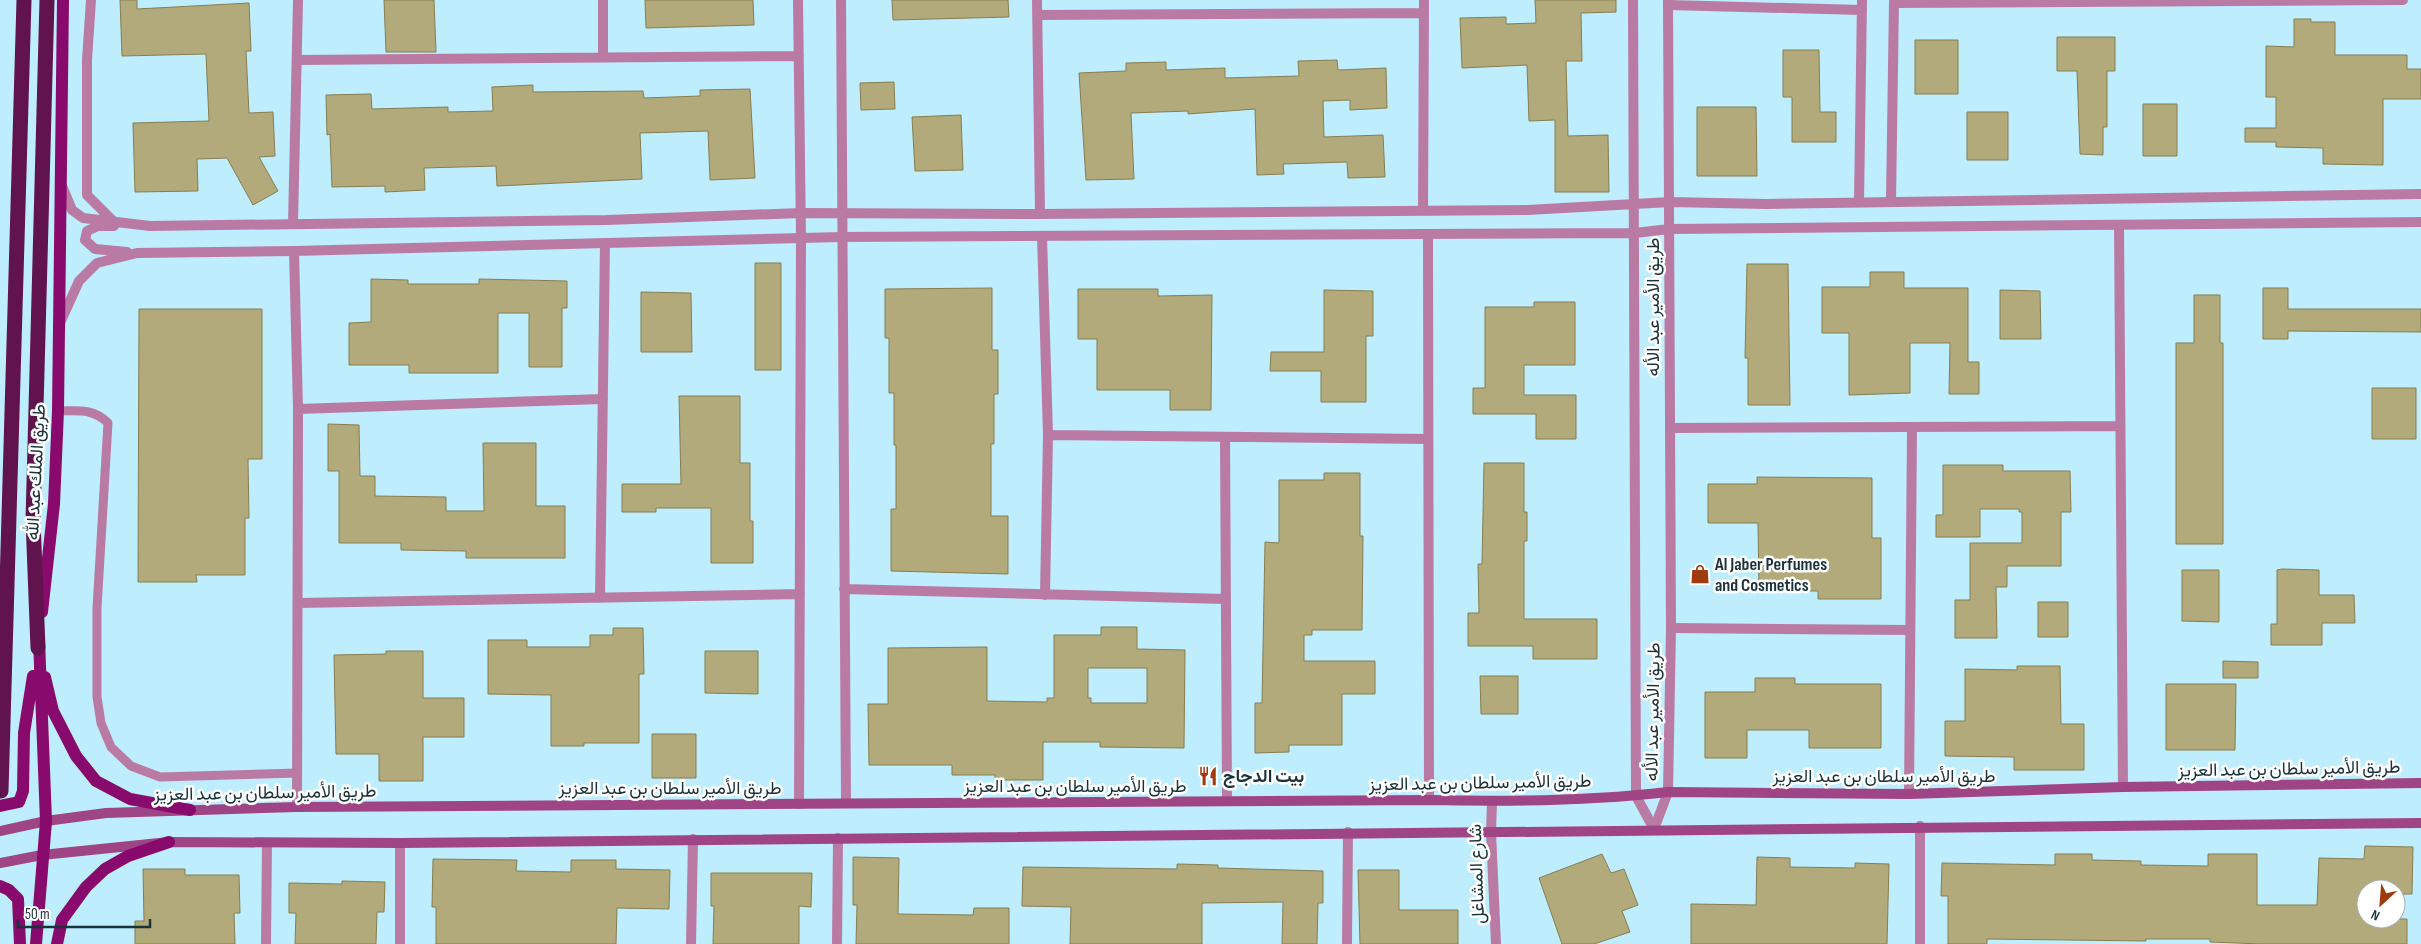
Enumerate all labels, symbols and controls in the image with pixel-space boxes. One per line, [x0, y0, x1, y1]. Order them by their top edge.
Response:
street label: طريق الأمير عبد الأله [1643, 238, 1664, 376]
street label: طريق الملك عبد الله [21, 403, 50, 541]
place label: Al Jaber Perfumes and Cosmetics [1714, 554, 1827, 596]
shop icon: Al Jaber Perfumes and Cosmetics [1689, 563, 1711, 585]
street label: طريق الأمير عبد الأله [1641, 642, 1665, 782]
street label: طريق الأمير سلطان بن عبد العزيز [2176, 757, 2401, 781]
restaurant icon: بيت الدجاج [1197, 765, 1219, 787]
place label: بيت الدجاج [1223, 766, 1304, 788]
street label: طريق الأمير سلطان بن عبد العزيز [1772, 766, 1995, 787]
street label: طريق الأمير سلطان بن عبد العزيز [1367, 771, 1592, 795]
street label: طريق الأمير سلطان بن عبد العزيز [963, 776, 1186, 797]
street label: طريق الأمير سلطان بن عبد العزيز [558, 778, 781, 799]
street label: طريق الأمير سلطان بن عبد العزيز [152, 781, 377, 805]
street label: شارع المشاغل [1465, 824, 1490, 924]
north arrow [2356, 879, 2406, 929]
scale bar [18, 896, 150, 928]
text: 50 m [25, 905, 50, 924]
text: N [2368, 906, 2383, 925]

